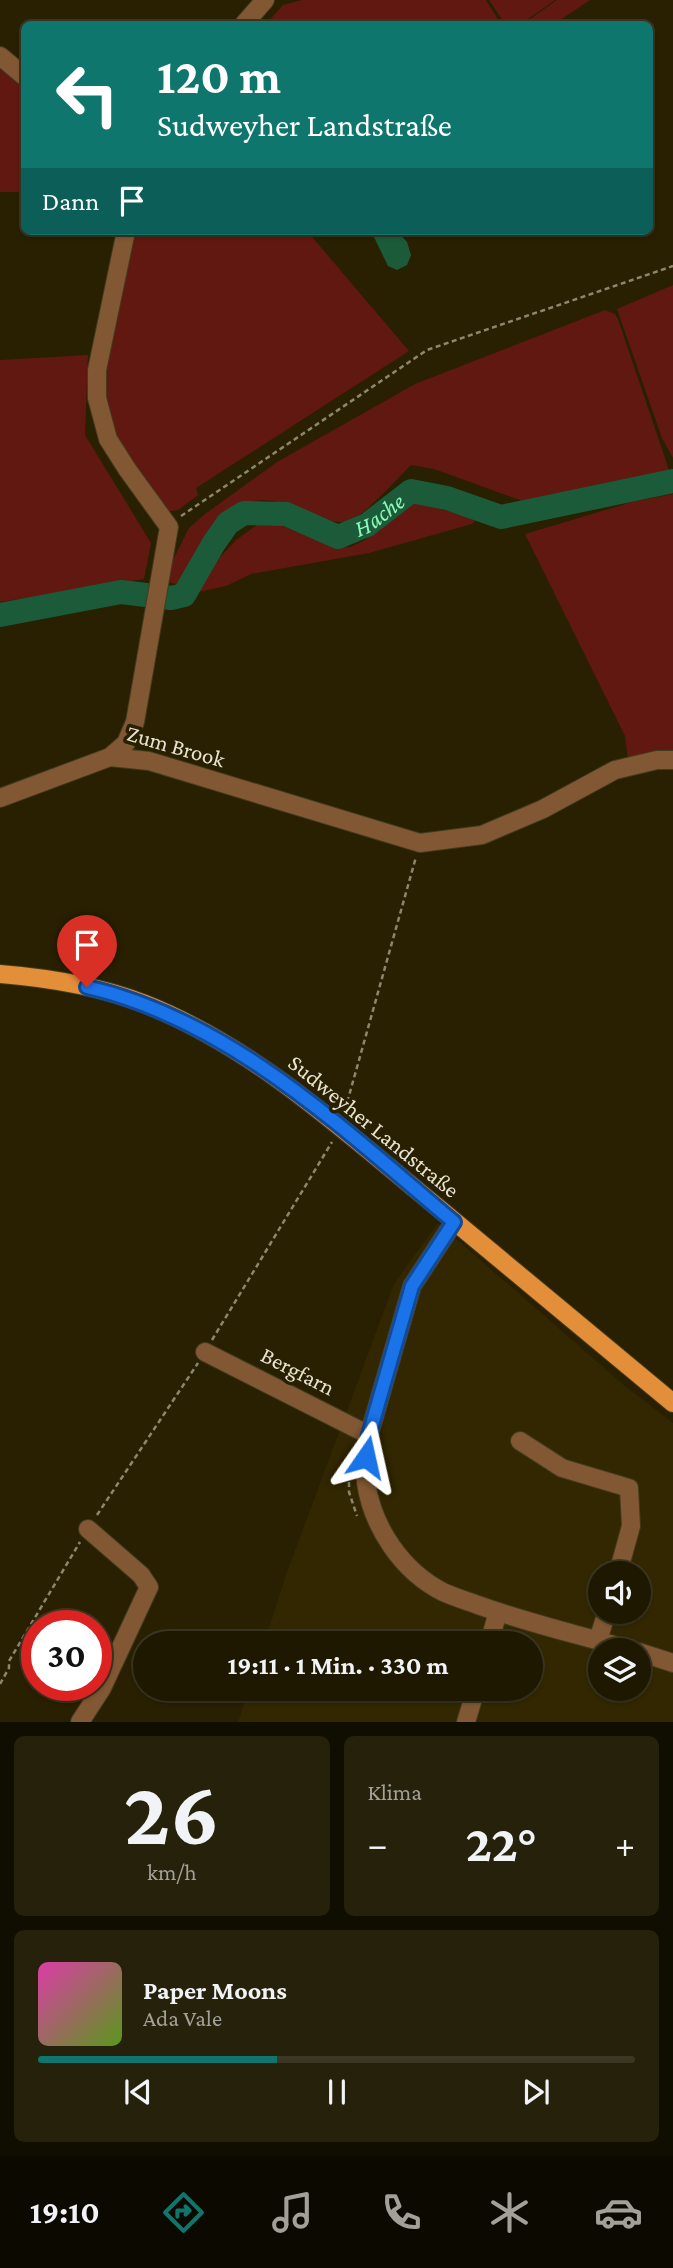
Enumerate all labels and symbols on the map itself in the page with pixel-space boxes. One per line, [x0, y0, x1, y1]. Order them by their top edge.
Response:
water label: Hache [350, 487, 409, 542]
street label: Zum Brook [124, 720, 228, 772]
pin [57, 915, 117, 987]
street label: Sudweyher Landstraße [283, 1049, 465, 1203]
street label: Bergfarn [257, 1341, 339, 1401]
position arrow [329, 1420, 403, 1494]
speed limit sign: 30 [21, 1610, 112, 1701]

